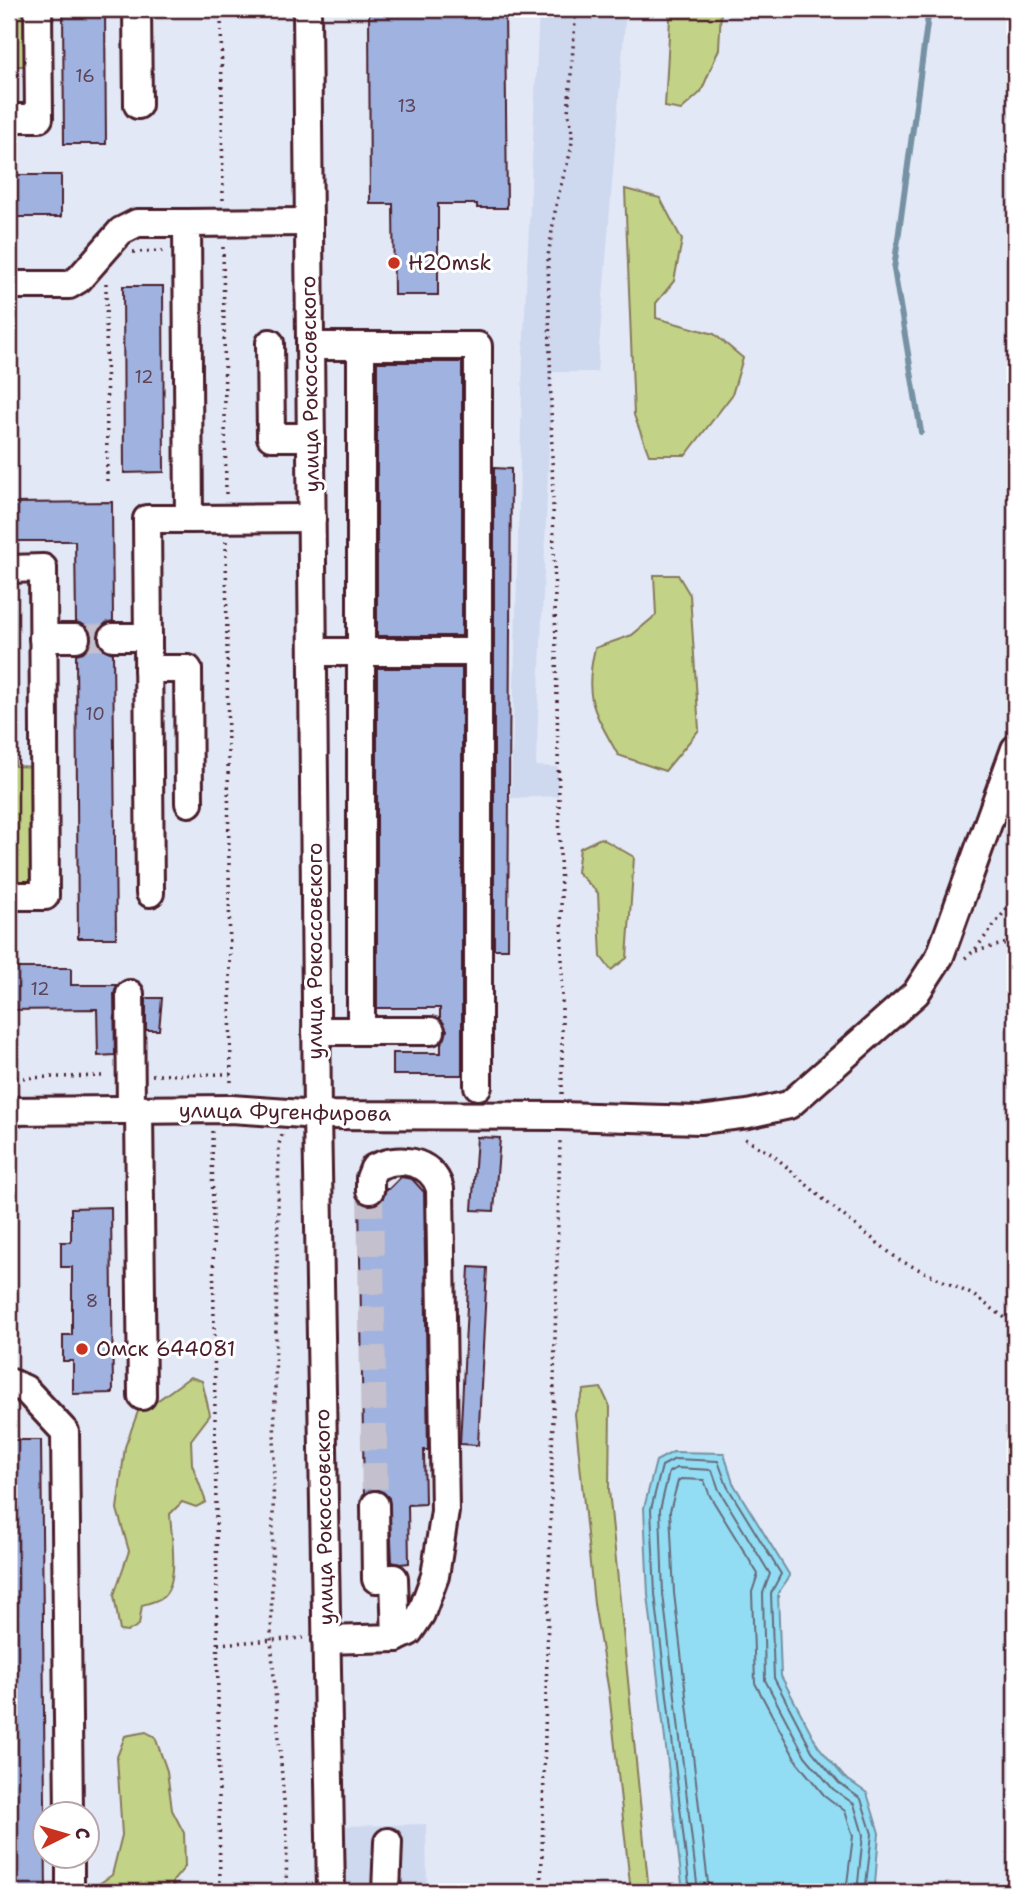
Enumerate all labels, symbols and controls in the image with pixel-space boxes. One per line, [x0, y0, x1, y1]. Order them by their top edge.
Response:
house number: 16 [75, 64, 95, 88]
house number: 13 [397, 94, 417, 118]
place label: H2Omsk [408, 249, 492, 277]
marker: H2Omsk [386, 255, 402, 271]
street label: улица Рокоссовского [294, 275, 326, 493]
house number: 12 [134, 365, 154, 389]
house number: 10 [85, 702, 105, 726]
street label: улица Рокоссовского [301, 843, 329, 1059]
house number: 12 [30, 977, 50, 1001]
street label: улица Фугенфирова [179, 1096, 391, 1128]
house number: 8 [86, 1289, 98, 1313]
place label: Омск 644081 [96, 1335, 236, 1363]
marker: Омск 644081 [74, 1341, 90, 1357]
street label: улица Рокоссовского [308, 1408, 340, 1626]
north arrow [32, 1800, 102, 1870]
text: С [69, 1827, 95, 1840]

